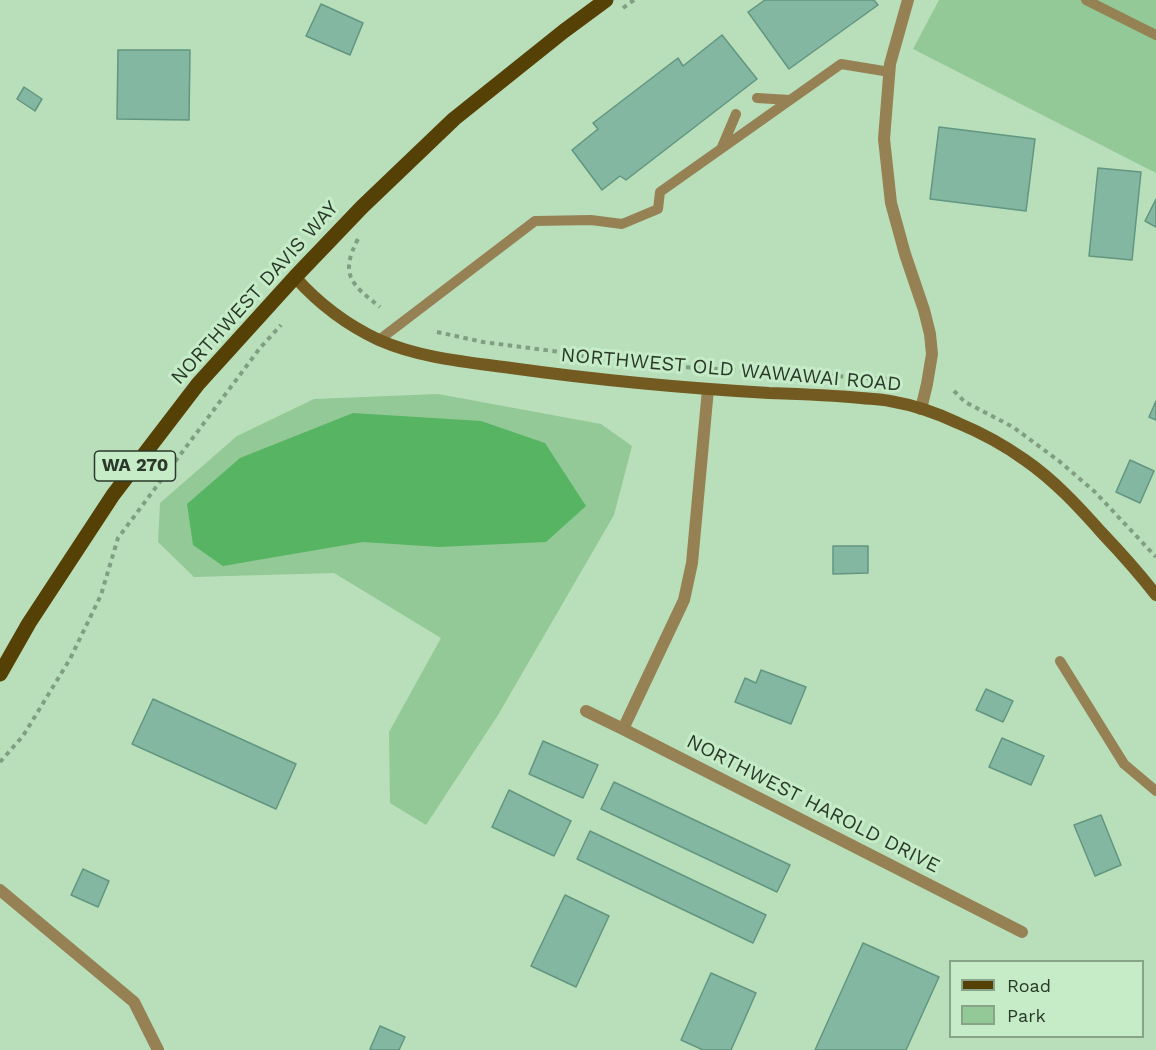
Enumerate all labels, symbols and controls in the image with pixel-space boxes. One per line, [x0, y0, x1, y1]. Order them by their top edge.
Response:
street label: NORTHWEST DAVIS WAY [166, 196, 344, 390]
street label: NORTHWEST OLD WAWAWAI ROAD [560, 343, 902, 397]
road number: WA 270 [94, 451, 176, 481]
street label: NORTHWEST HAROLD DRIVE [682, 730, 944, 878]
legend [949, 960, 1144, 1038]
text: Road [1007, 975, 1051, 996]
text: Park [1007, 1005, 1046, 1026]

